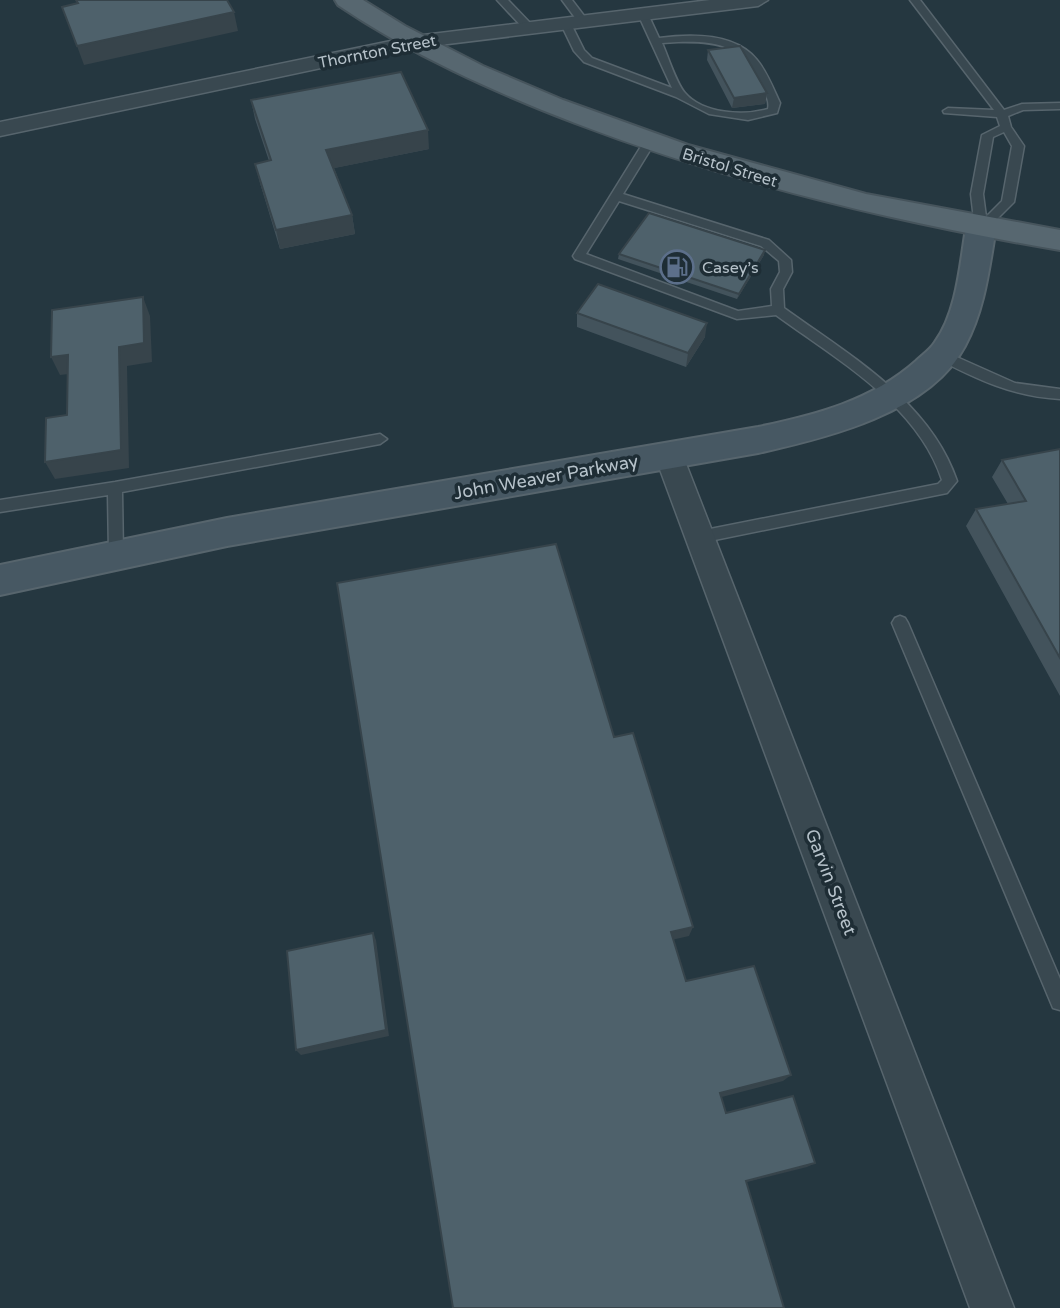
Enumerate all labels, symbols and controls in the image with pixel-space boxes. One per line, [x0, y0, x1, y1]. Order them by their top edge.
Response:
street label: Thornton Street [316, 31, 438, 73]
street label: Bristol Street [680, 144, 780, 192]
fuel station icon: Casey’s [658, 248, 696, 286]
place label: Casey’s [702, 258, 759, 278]
street label: John Weaver Parkway [452, 450, 640, 504]
street label: Garvin Street [801, 826, 861, 938]

